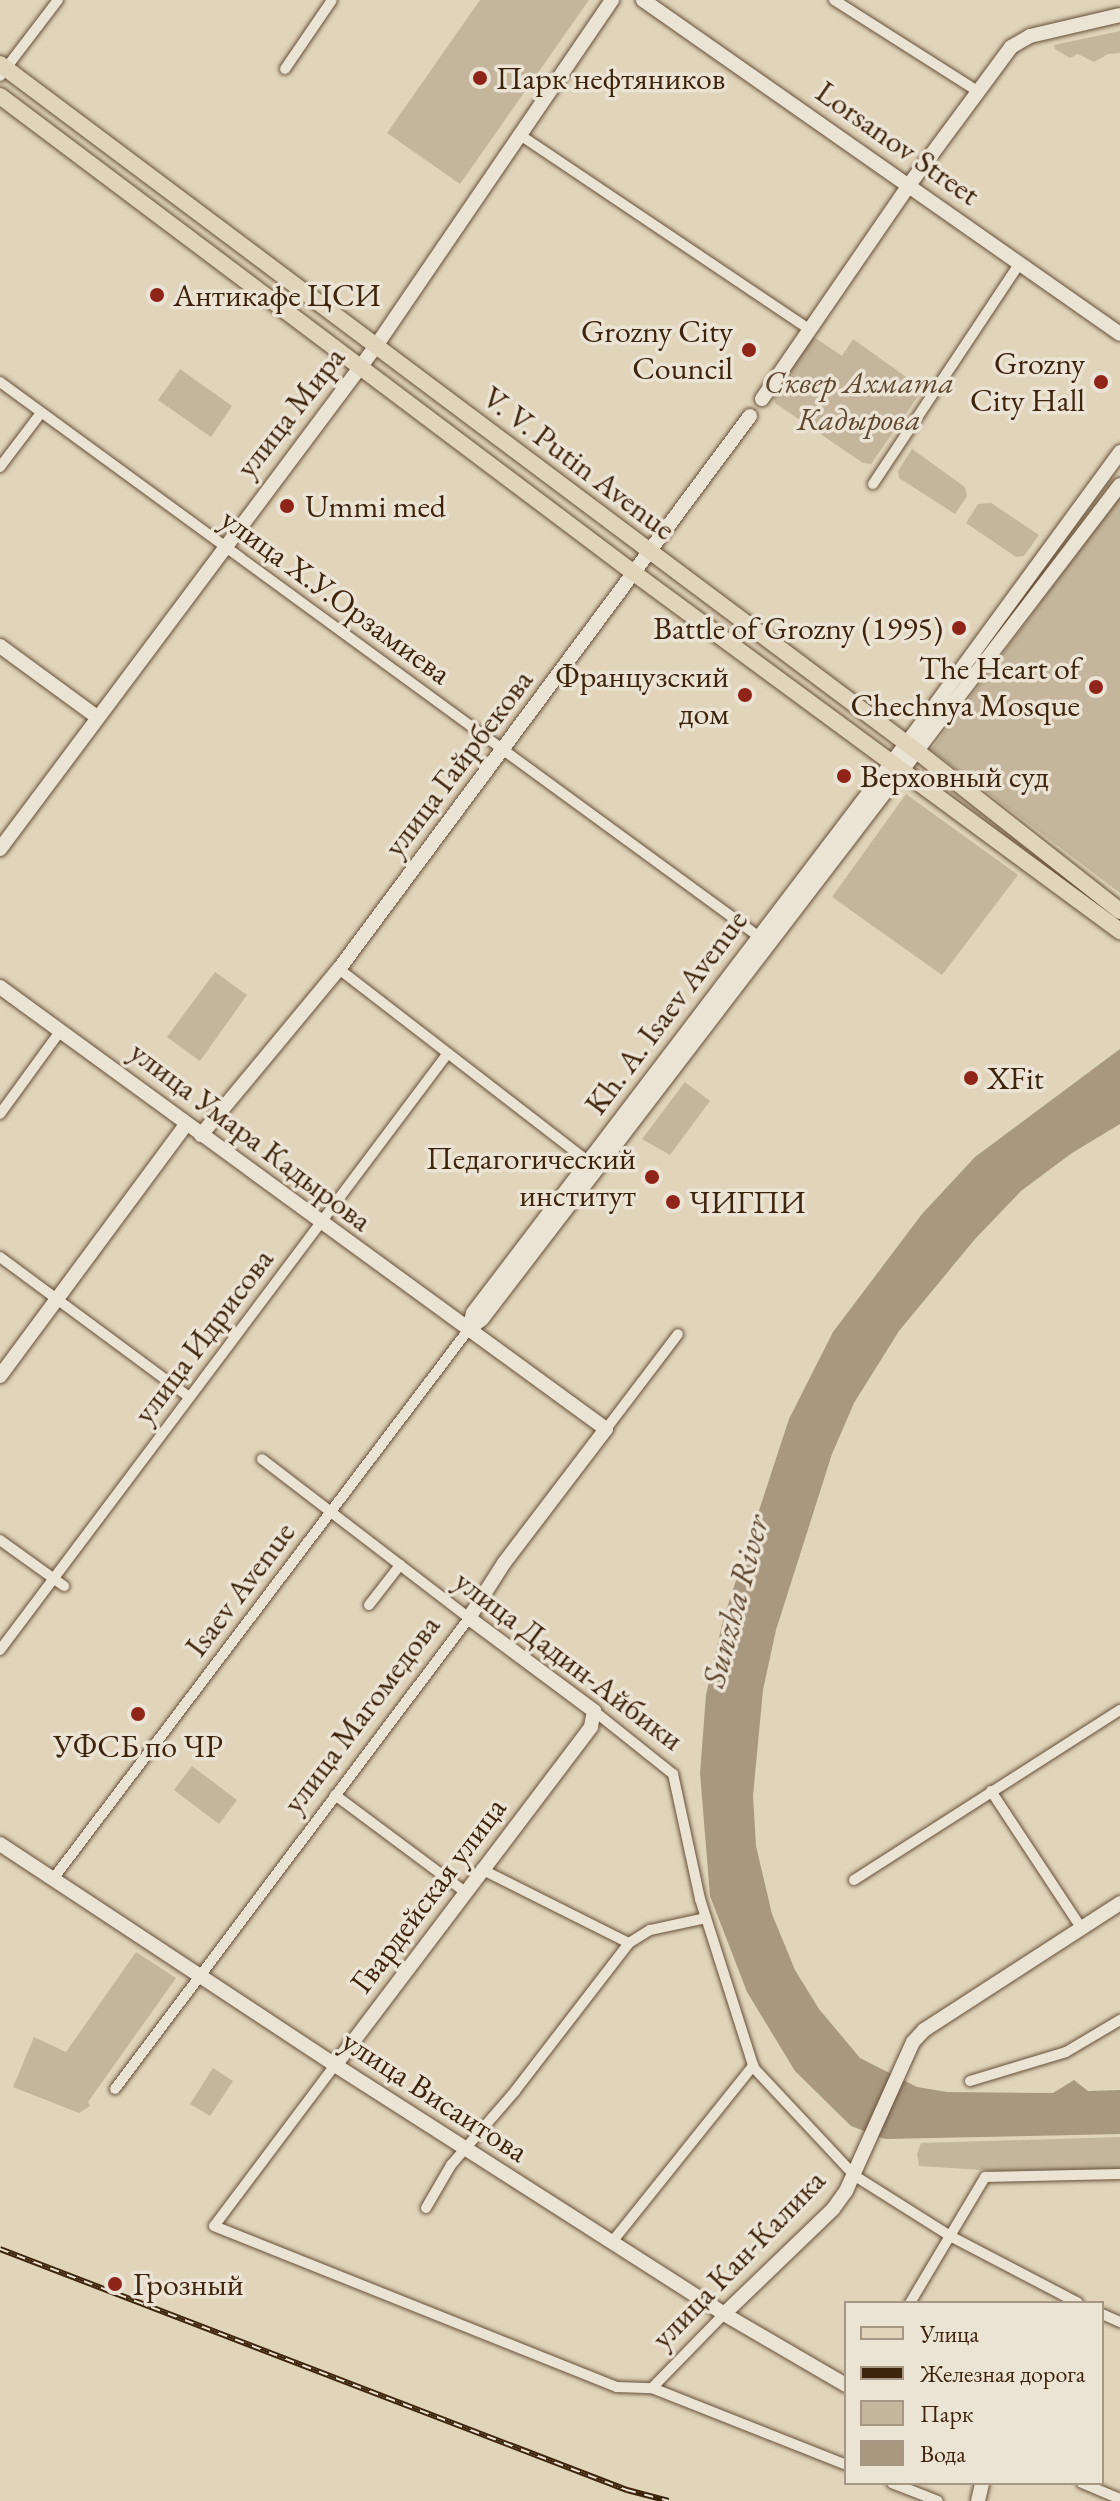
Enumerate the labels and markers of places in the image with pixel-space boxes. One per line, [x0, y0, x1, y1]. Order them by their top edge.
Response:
place label: Парк нефтяников [496, 59, 725, 97]
marker: Парк нефтяников [471, 69, 489, 87]
place label: Антикафе ЦСИ [173, 276, 380, 314]
marker: Антикафе ЦСИ [148, 286, 166, 304]
place label: Grozny City Council [581, 313, 733, 388]
marker: Grozny City Council [740, 341, 758, 359]
place label: Grozny City Hall [970, 345, 1085, 420]
marker: Grozny City Hall [1092, 373, 1110, 391]
place label: Ummi med [305, 487, 446, 525]
marker: Ummi med [276, 495, 298, 517]
place label: Battle of Grozny (1995) [653, 609, 943, 647]
marker: Battle of Grozny (1995) [950, 619, 968, 637]
place label: The Heart of Chechnya Mosque [850, 650, 1080, 725]
place label: Французский дом [555, 658, 729, 733]
marker: The Heart of Chechnya Mosque [1087, 678, 1105, 696]
marker: Французский дом [736, 686, 754, 704]
place label: Верховный суд [860, 757, 1049, 795]
marker: Верховный суд [835, 767, 853, 785]
place label: XFit [987, 1059, 1044, 1097]
marker: XFit [962, 1069, 980, 1087]
place label: Педагогический институт [426, 1140, 636, 1215]
marker: Педагогический институт [643, 1168, 661, 1186]
place label: ЧИГПИ [689, 1183, 805, 1221]
marker: ЧИГПИ [664, 1193, 682, 1211]
marker: УФСБ по ЧР [129, 1705, 147, 1723]
place label: УФСБ по ЧР [53, 1727, 223, 1765]
place label: Грозный [133, 2265, 244, 2303]
marker: Грозный [104, 2273, 126, 2295]

